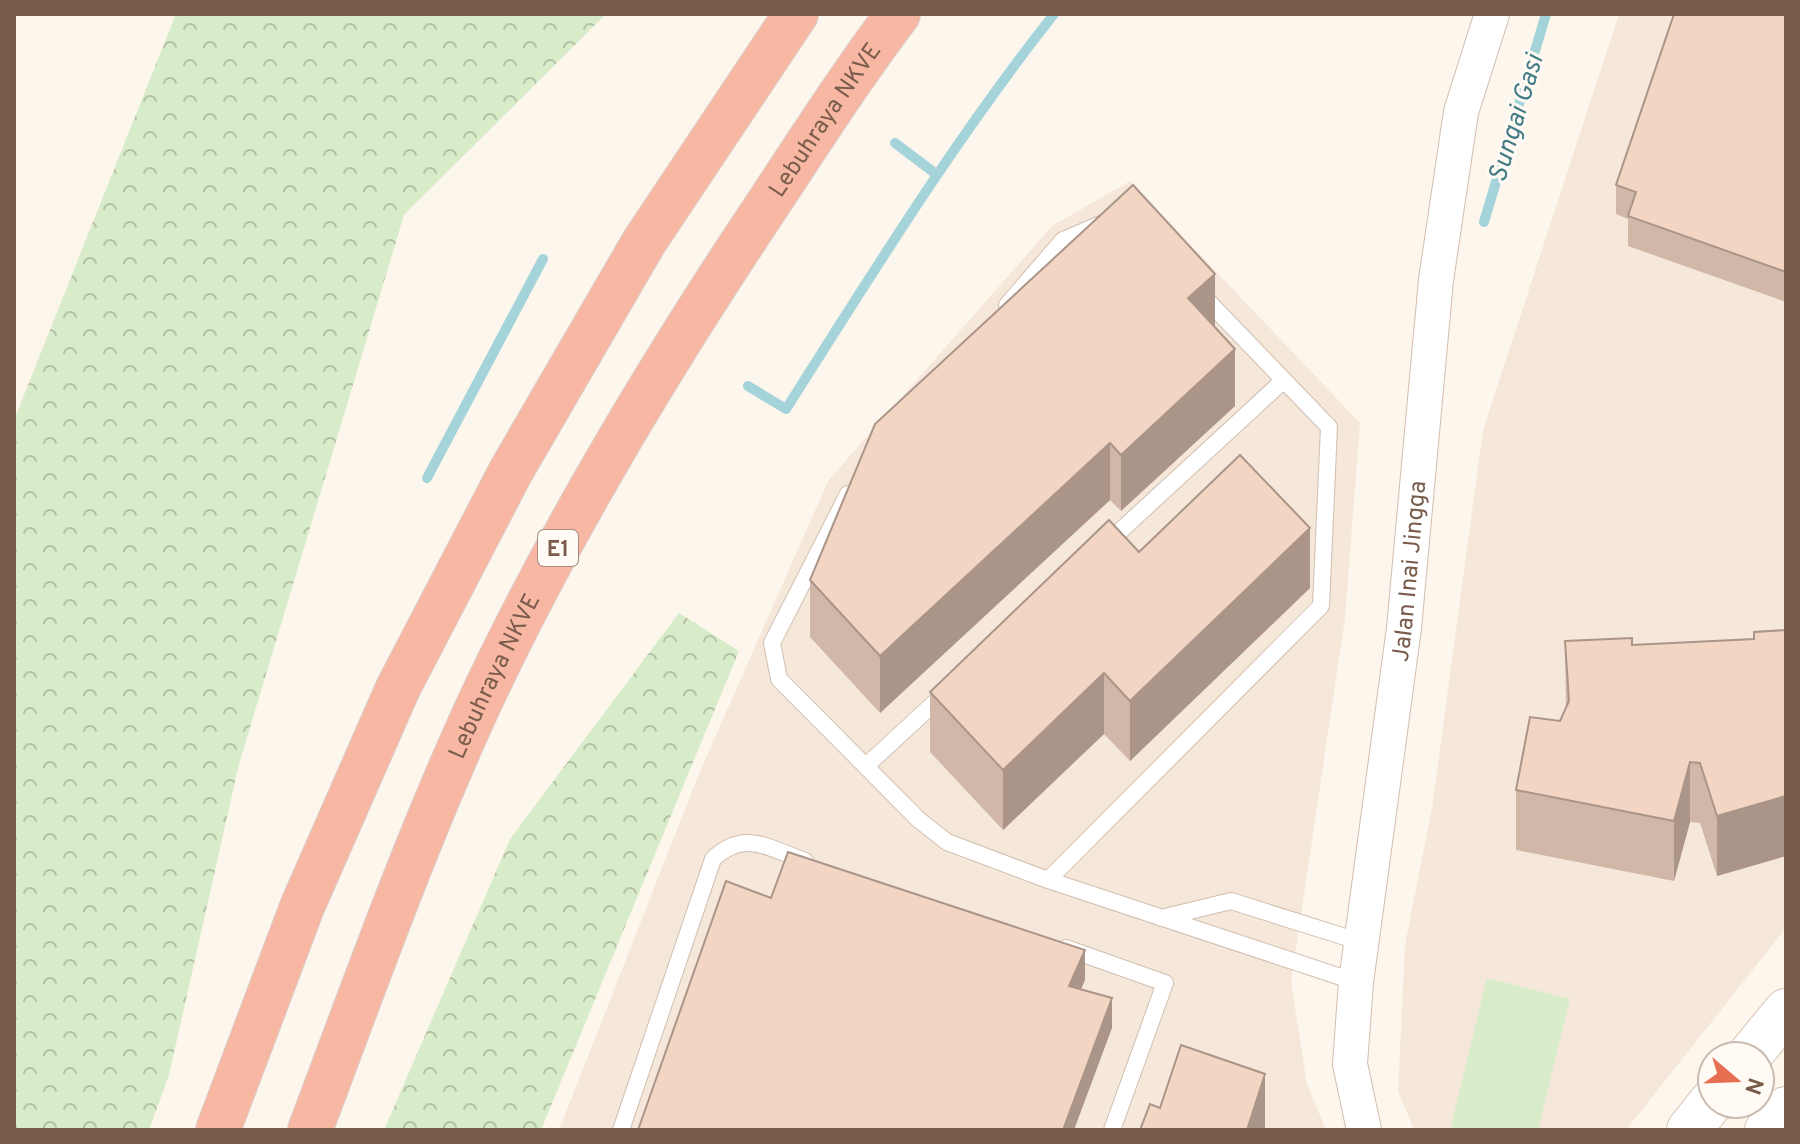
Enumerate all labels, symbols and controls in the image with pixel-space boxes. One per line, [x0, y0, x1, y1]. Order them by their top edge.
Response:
street label: Lebuhraya NKVE [763, 38, 889, 204]
water label: Sungai Gasi [1482, 49, 1553, 187]
street label: Jalan Inai Jingga [1387, 479, 1434, 664]
road number: E1 [538, 530, 578, 566]
street label: Lebuhraya NKVE [443, 589, 548, 764]
north arrow [1696, 1040, 1776, 1120]
text: N [1737, 1074, 1768, 1098]

